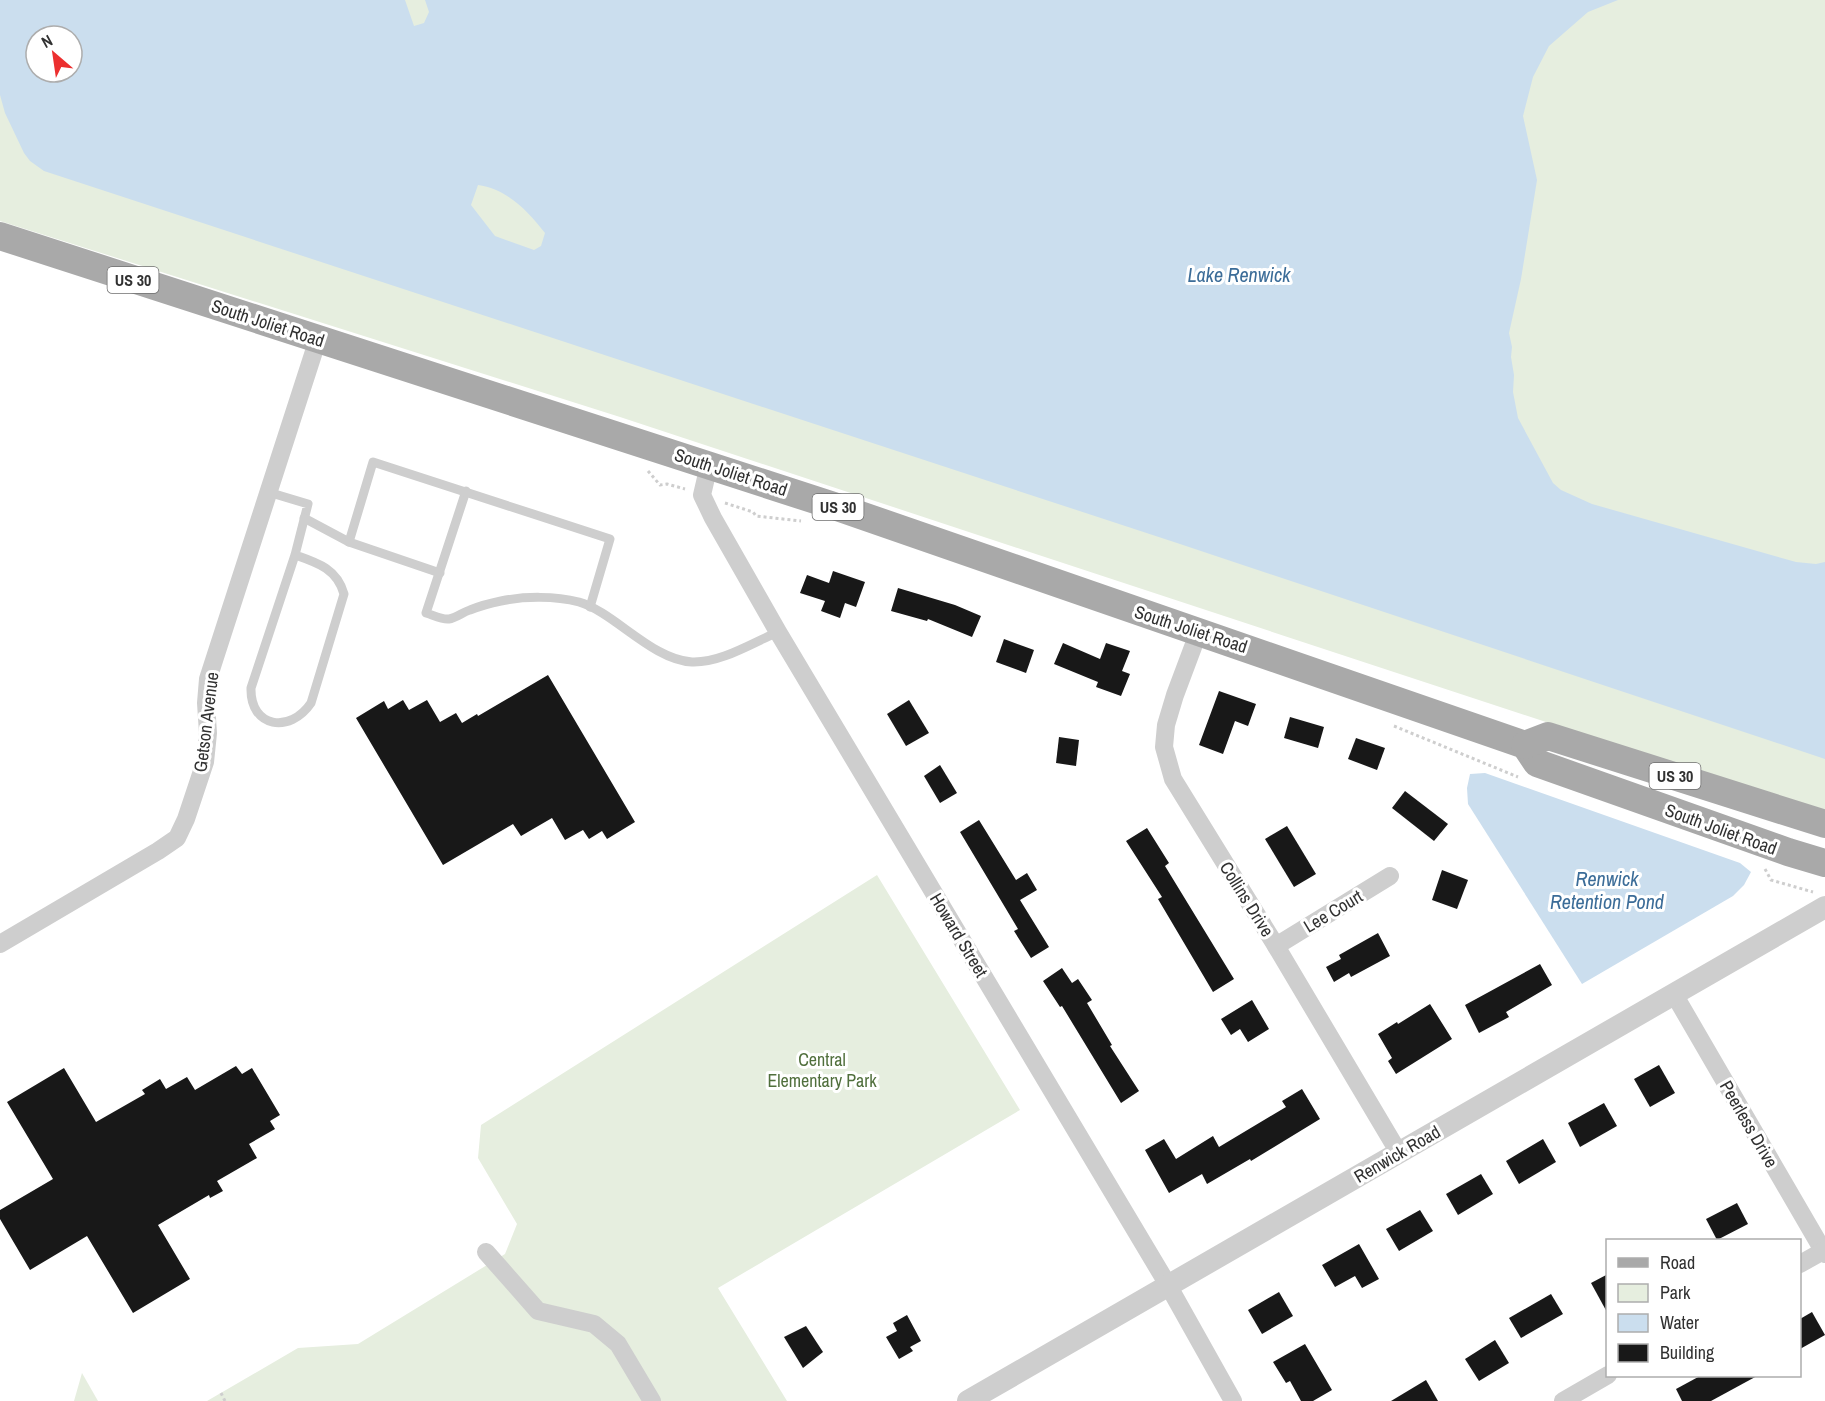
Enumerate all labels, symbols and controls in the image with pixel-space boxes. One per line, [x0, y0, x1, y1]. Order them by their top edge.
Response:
north arrow [24, 24, 84, 84]
text: N [37, 29, 56, 53]
water label: Lake Renwick [1188, 261, 1291, 288]
road number: US 30 [108, 267, 158, 293]
street label: South Joliet Road [208, 293, 328, 353]
street label: South Joliet Road [671, 442, 791, 502]
road number: US 30 [812, 494, 864, 520]
street label: South Joliet Road [1131, 599, 1251, 659]
street label: Getson Avenue [187, 671, 225, 773]
road number: US 30 [1650, 763, 1700, 789]
street label: South Joliet Road [1662, 797, 1780, 861]
street label: Collins Drive [1214, 857, 1280, 941]
water label: Renwick Retention Pond [1550, 865, 1665, 915]
street label: Lee Court [1299, 884, 1367, 938]
street label: Howard Street [924, 888, 994, 982]
park label: Central Elementary Park [767, 1047, 877, 1093]
street label: Peerless Drive [1714, 1076, 1784, 1172]
street label: Renwick Road [1349, 1119, 1445, 1189]
legend [1606, 1239, 1801, 1377]
text: Road [1660, 1250, 1695, 1275]
text: Park [1660, 1280, 1691, 1305]
text: Water [1660, 1310, 1699, 1335]
text: Building [1660, 1340, 1715, 1365]

